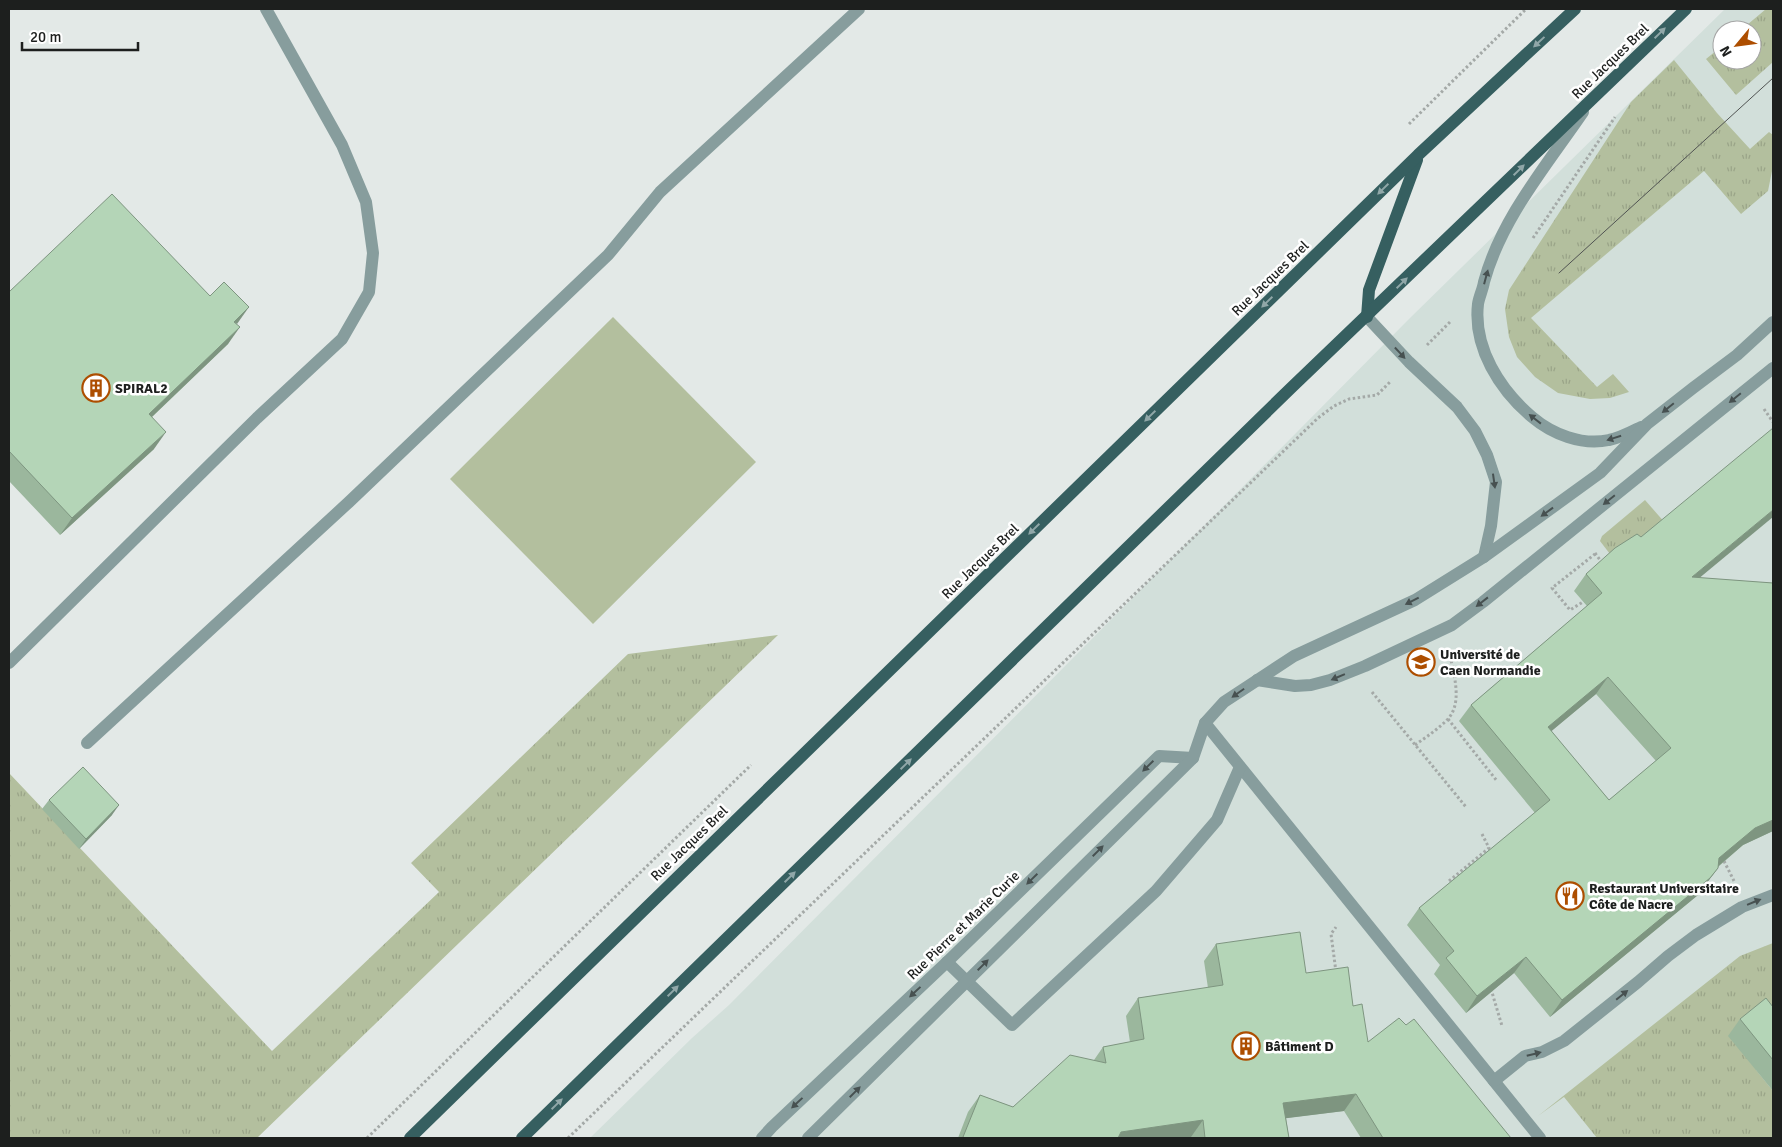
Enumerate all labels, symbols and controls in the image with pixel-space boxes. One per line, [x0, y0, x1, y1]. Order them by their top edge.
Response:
scale bar [22, 20, 139, 52]
street label: Rue Jacques Brel [1568, 20, 1653, 103]
north arrow [1712, 20, 1762, 70]
one-way arrow [1654, 27, 1666, 39]
text: 20 m [30, 28, 61, 46]
one-way arrow [1533, 36, 1545, 48]
text: N [1716, 43, 1736, 59]
one-way arrow [1512, 164, 1524, 176]
one-way arrow [1378, 183, 1390, 195]
street label: Rue Jacques Brel [1228, 237, 1313, 320]
one-way arrow [1482, 269, 1490, 284]
one-way arrow [1395, 277, 1407, 289]
one-way arrow [1261, 296, 1273, 308]
one-way arrow [1394, 346, 1406, 358]
building icon: SPIRAL2 [81, 373, 111, 403]
place label: SPIRAL2 [115, 380, 168, 397]
one-way arrow [1729, 393, 1742, 404]
one-way arrow [1661, 402, 1674, 413]
one-way arrow [1145, 409, 1157, 421]
one-way arrow [1529, 414, 1542, 425]
one-way arrow [1607, 435, 1622, 442]
one-way arrow [1490, 473, 1498, 489]
one-way arrow [1602, 495, 1615, 506]
one-way arrow [1541, 506, 1554, 517]
street label: Rue Jacques Brel [938, 520, 1023, 603]
one-way arrow [1028, 523, 1040, 535]
one-way arrow [1405, 597, 1420, 605]
one-way arrow [1475, 597, 1489, 607]
place label: Université de Caen Normandie [1440, 646, 1541, 679]
school or university icon: Université de Caen Normandie [1406, 647, 1436, 677]
one-way arrow [1331, 673, 1346, 681]
one-way arrow [1231, 688, 1245, 698]
one-way arrow [900, 758, 912, 770]
one-way arrow [1143, 759, 1155, 771]
street label: Rue Jacques Brel [647, 802, 732, 885]
one-way arrow [1092, 845, 1104, 857]
street label: Rue Pierre et Marie Curie [904, 867, 1023, 983]
one-way arrow [783, 871, 795, 883]
one-way arrow [1026, 873, 1038, 885]
place label: Restaurant Universitaire Côte de Nacre [1589, 880, 1739, 913]
restaurant icon: Restaurant Universitaire Côte de Nacre [1555, 881, 1585, 911]
one-way arrow [1747, 898, 1762, 906]
one-way arrow [976, 959, 988, 971]
one-way arrow [667, 985, 679, 997]
one-way arrow [910, 986, 922, 998]
one-way arrow [1615, 990, 1628, 1001]
building icon: Bâtiment D [1231, 1031, 1261, 1061]
place label: Bâtiment D [1265, 1038, 1334, 1055]
one-way arrow [1526, 1050, 1541, 1058]
one-way arrow [848, 1086, 860, 1098]
one-way arrow [791, 1097, 803, 1109]
one-way arrow [551, 1098, 563, 1110]

